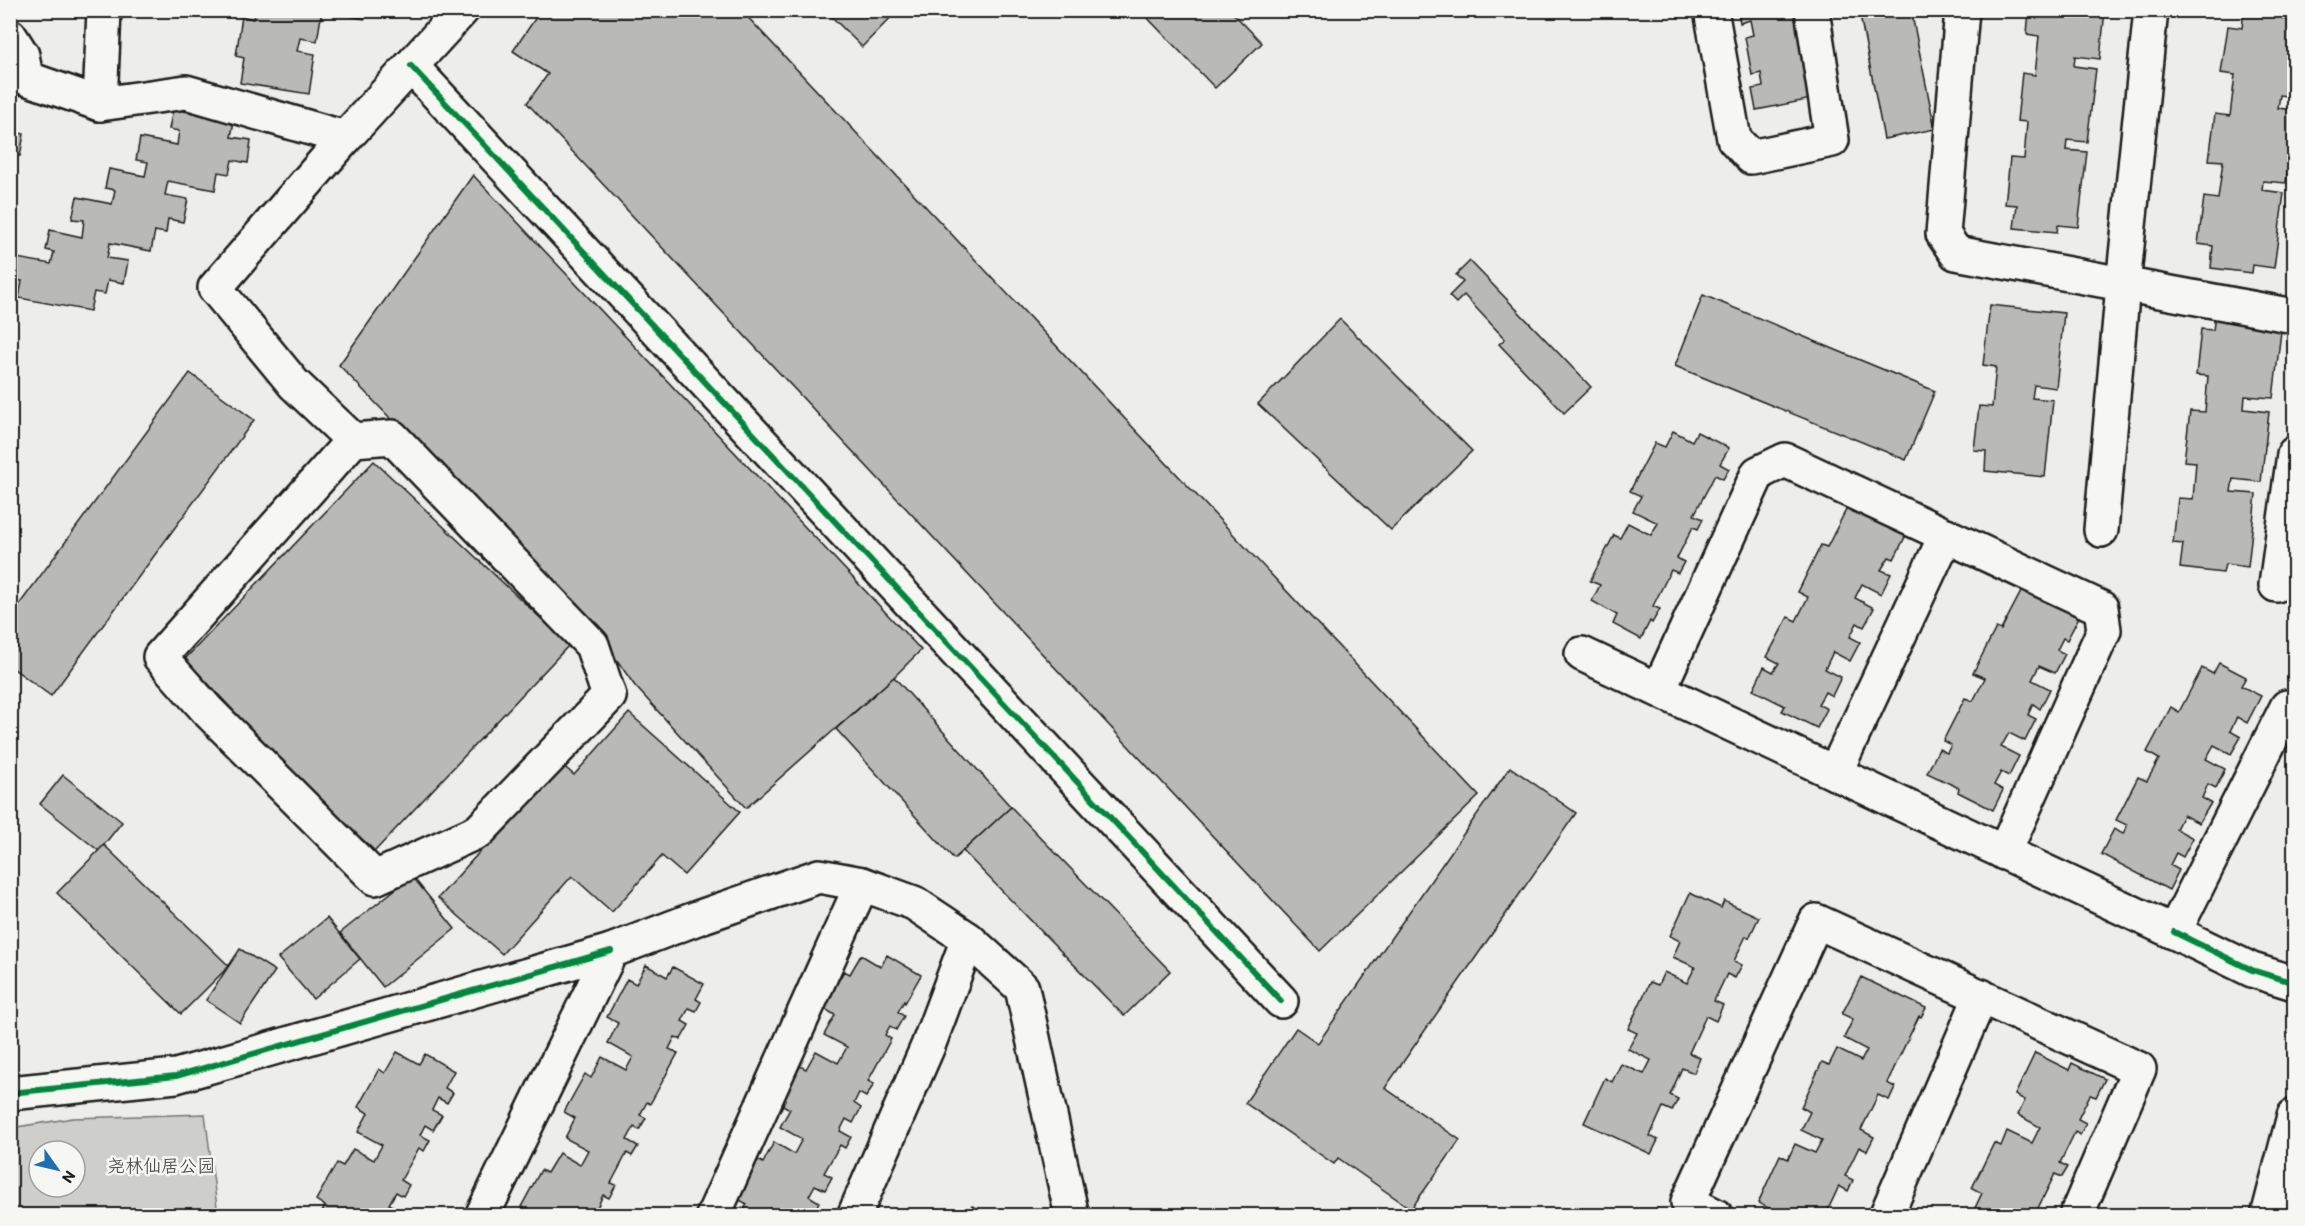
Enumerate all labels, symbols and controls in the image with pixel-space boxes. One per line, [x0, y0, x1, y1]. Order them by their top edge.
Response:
north arrow [27, 1139, 87, 1199]
park label: 尧林仙居公园 [107, 1155, 215, 1177]
text: N [58, 1167, 80, 1187]

